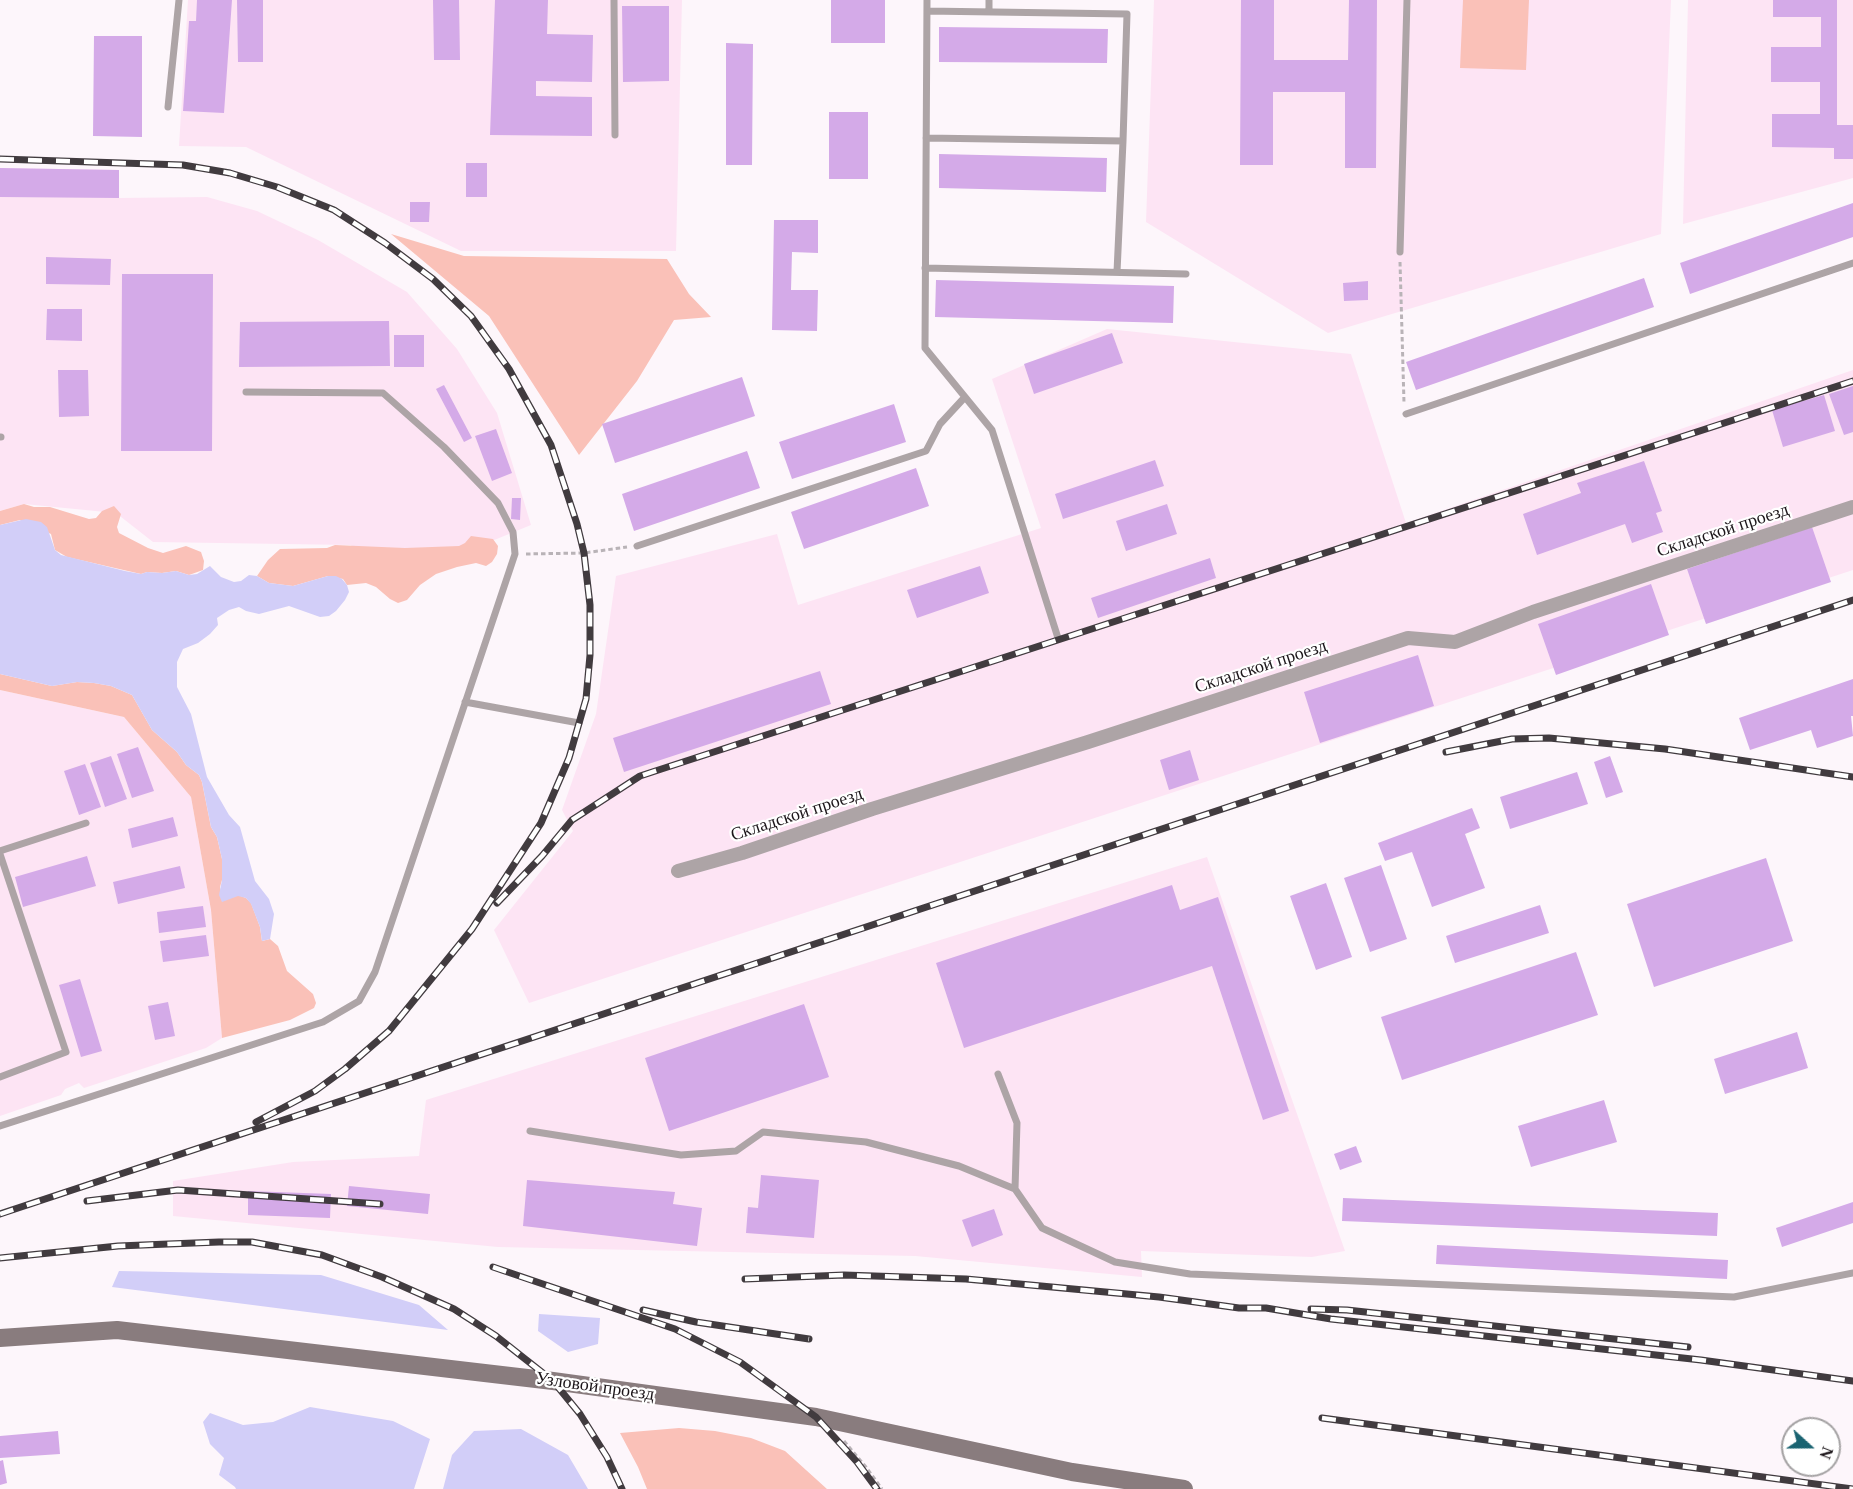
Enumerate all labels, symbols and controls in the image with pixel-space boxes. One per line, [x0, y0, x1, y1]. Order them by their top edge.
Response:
street label: Складской проезд [1654, 499, 1792, 563]
street label: Складской проезд [1192, 635, 1330, 699]
street label: Складской проезд [728, 783, 866, 847]
street label: Узловой проезд [534, 1368, 656, 1406]
north arrow [1781, 1417, 1841, 1477]
text: N [1816, 1444, 1836, 1461]

